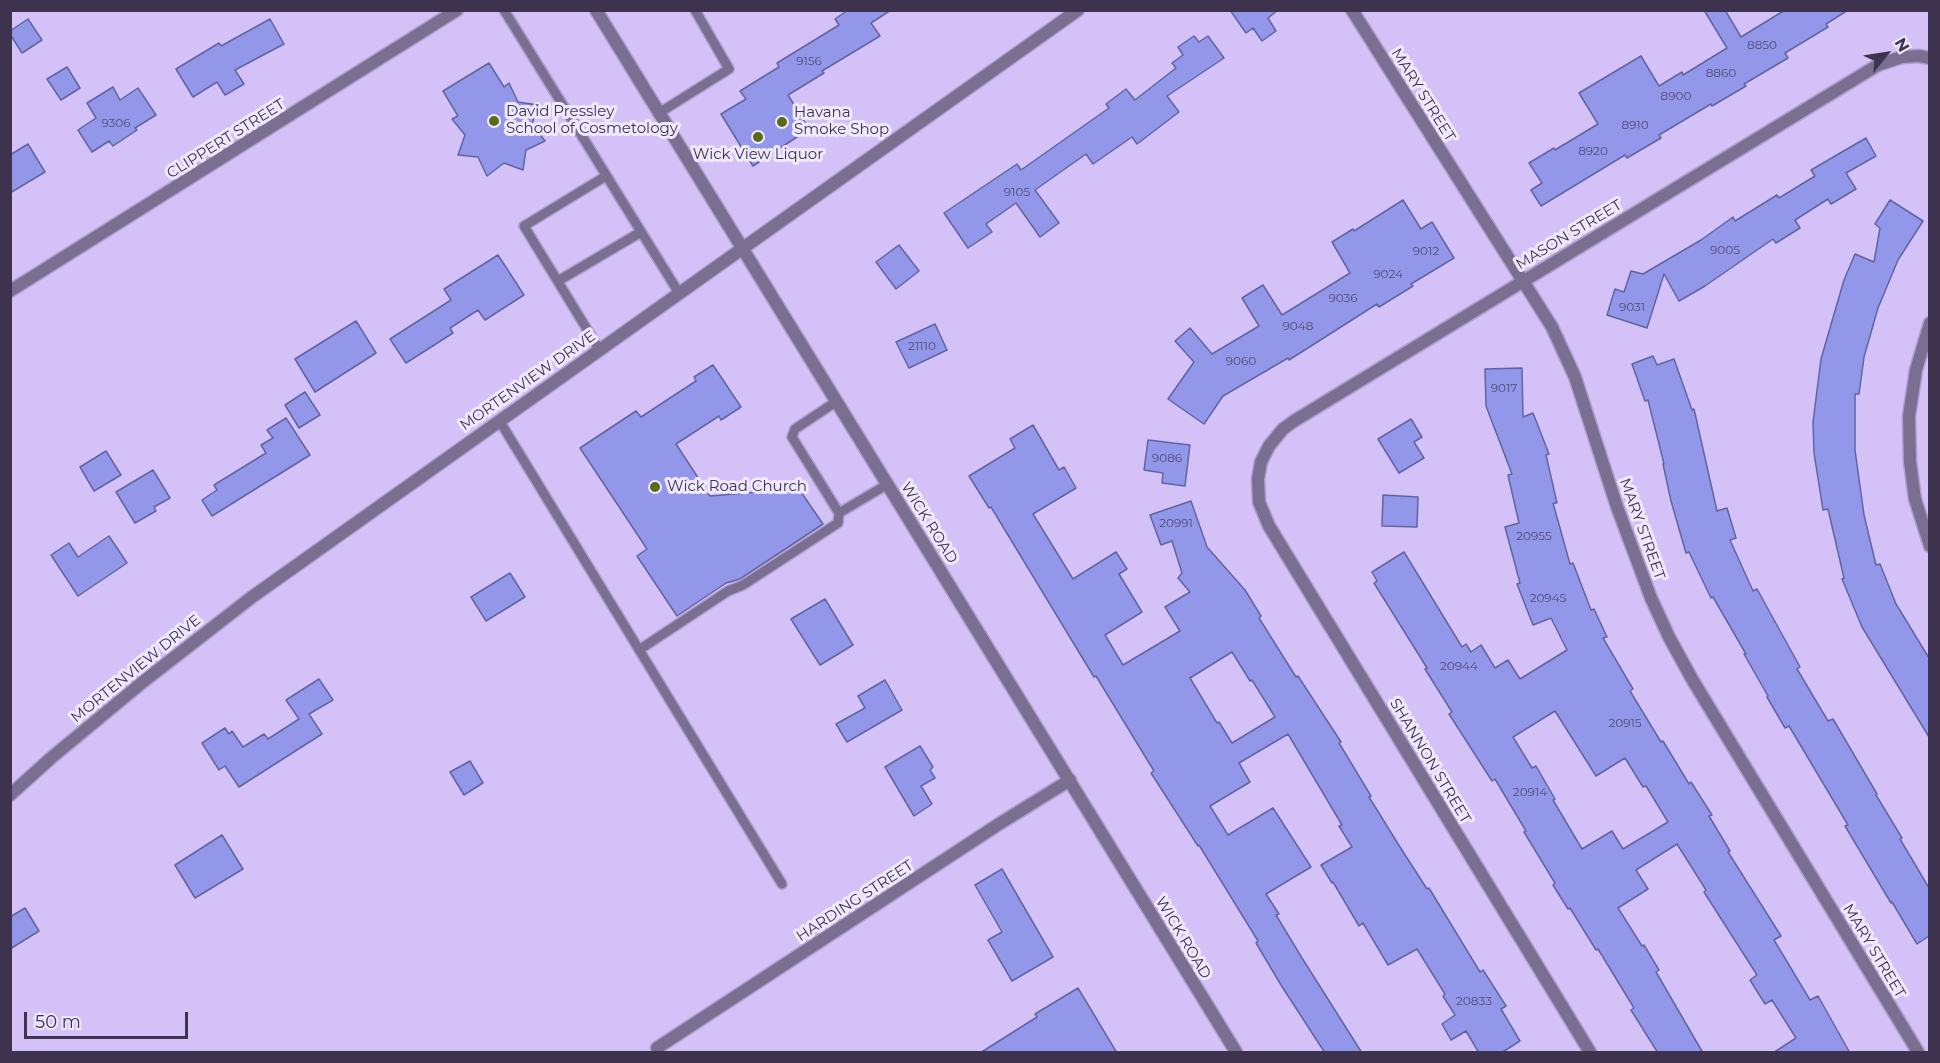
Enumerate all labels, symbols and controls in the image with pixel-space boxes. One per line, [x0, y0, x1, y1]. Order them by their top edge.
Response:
north arrow [1856, 24, 1916, 84]
text: N [1891, 34, 1913, 55]
house number: 8850 [1747, 38, 1777, 52]
street label: MARY STREET [1387, 45, 1459, 145]
house number: 9156 [796, 54, 822, 68]
house number: 8860 [1706, 66, 1736, 80]
house number: 8900 [1661, 89, 1691, 103]
street label: CLIPPERT STREET [164, 95, 288, 183]
place label: David Pressley School of Cosmetology [506, 103, 678, 138]
place label: Havana Smoke Shop [794, 104, 889, 139]
marker: David Pressley School of Cosmetology [487, 114, 501, 128]
marker: Havana Smoke Shop [775, 115, 789, 129]
house number: 9306 [101, 116, 131, 130]
house number: 8910 [1621, 118, 1649, 132]
marker: Wick View Liquor [751, 130, 765, 144]
house number: 8920 [1578, 144, 1608, 158]
place label: Wick View Liquor [693, 146, 823, 164]
house number: 9105 [1004, 185, 1030, 199]
street label: MASON STREET [1513, 196, 1625, 274]
house number: 9005 [1710, 243, 1740, 257]
house number: 9012 [1413, 244, 1439, 258]
house number: 9024 [1373, 267, 1403, 281]
house number: 9036 [1328, 291, 1358, 305]
house number: 9031 [1619, 300, 1645, 314]
house number: 9048 [1283, 319, 1313, 333]
street label: MORTENVIEW DRIVE [457, 327, 599, 435]
house number: 21110 [908, 339, 936, 353]
house number: 9060 [1226, 354, 1256, 368]
house number: 9017 [1491, 381, 1517, 395]
house number: 9086 [1152, 451, 1182, 465]
street label: MARY STREET [1615, 476, 1669, 582]
place label: Wick Road Church [667, 478, 807, 496]
street label: WICK ROAD [897, 479, 961, 567]
marker: Wick Road Church [648, 480, 662, 494]
house number: 20991 [1159, 516, 1193, 530]
house number: 20955 [1516, 529, 1552, 543]
house number: 20945 [1530, 591, 1566, 605]
street label: MORTENVIEW DRIVE [68, 611, 204, 727]
house number: 20944 [1440, 659, 1478, 673]
street label: SHANNON STREET [1386, 695, 1474, 827]
house number: 20915 [1608, 716, 1642, 730]
house number: 20914 [1513, 785, 1547, 799]
street label: HARDING STREET [793, 857, 917, 945]
street label: WICK ROAD [1151, 894, 1215, 982]
street label: MARY STREET [1839, 901, 1909, 1001]
house number: 20833 [1456, 994, 1492, 1008]
scale bar [27, 1000, 190, 1038]
text: 50 m [35, 1011, 81, 1033]

